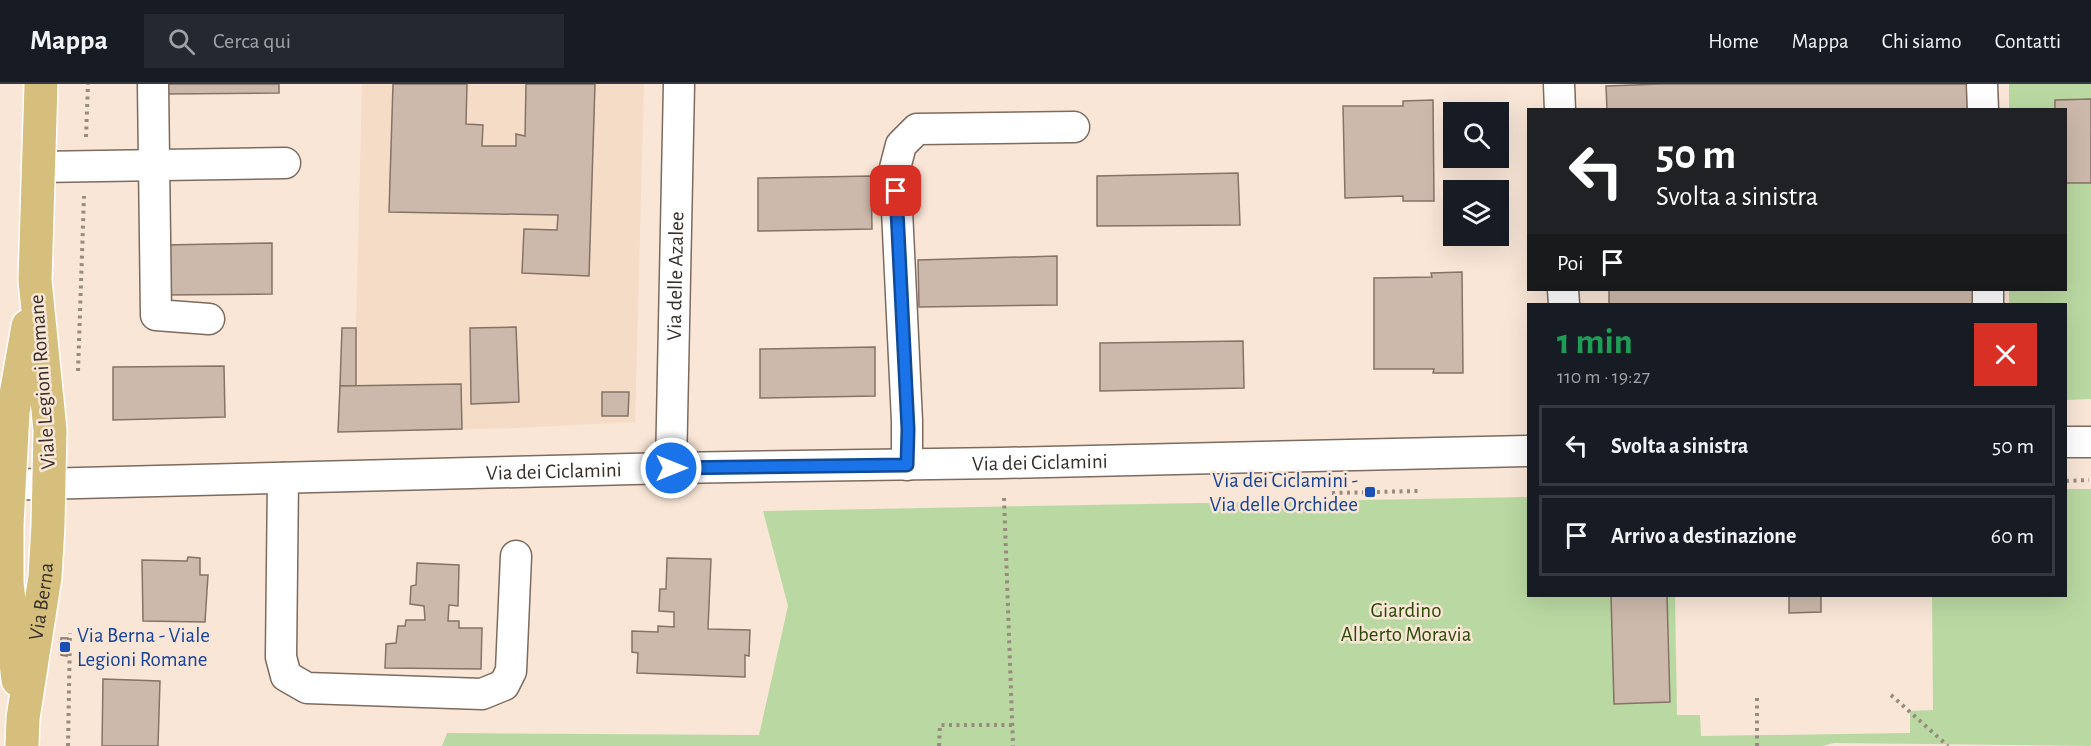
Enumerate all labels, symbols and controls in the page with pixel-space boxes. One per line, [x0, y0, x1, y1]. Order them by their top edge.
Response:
search box [144, 14, 564, 68]
icon: search [165, 25, 198, 58]
text: Mappa [30, 27, 108, 55]
text: Cerca qui [213, 30, 291, 52]
text: Home [1708, 31, 1759, 52]
text: Mappa [1792, 31, 1849, 52]
text: Chi siamo [1882, 31, 1962, 52]
text: Contatti [1995, 31, 2061, 52]
map controls [1443, 102, 1509, 246]
button: search [1443, 102, 1509, 168]
icon: left [1557, 132, 1635, 210]
text: 50 m [1656, 134, 1736, 176]
pin [870, 165, 921, 216]
icon: arrive [879, 174, 912, 207]
button: layers [1443, 180, 1509, 246]
text: Svolta a sinistra [1656, 183, 1818, 210]
street label: Via delle Azalee [664, 211, 687, 341]
icon: arrive [1596, 246, 1629, 279]
text: Poi [1557, 252, 1584, 274]
street label: Viale Legioni Romane [26, 294, 59, 470]
button: close [1974, 323, 2037, 386]
text: 1 min [1557, 324, 1633, 360]
text: 110 m · 19:27 [1557, 367, 1650, 387]
icon: left [1560, 429, 1593, 462]
text: Svolta a sinistra [1611, 435, 1748, 457]
text: 50 m [1992, 435, 2034, 457]
position arrow [639, 436, 703, 500]
street label: Via dei Ciclamini [972, 451, 1108, 474]
street label: Via dei Ciclamini [486, 459, 622, 484]
place label: Via dei Ciclamini - Via delle Orchidee [1209, 470, 1358, 515]
marker: Via dei Ciclamini - Via delle Orchidee [1363, 485, 1377, 499]
icon: arrive [1560, 519, 1593, 552]
text: Arrivo a destinazione [1611, 525, 1796, 547]
text: 60 m [1991, 525, 2034, 547]
street label: Via Berna [25, 562, 57, 642]
park label: Giardino Alberto Moravia [1341, 600, 1472, 645]
place label: Via Berna - Viale Legioni Romane [77, 625, 210, 670]
marker: Via Berna - Viale Legioni Romane [58, 640, 72, 654]

